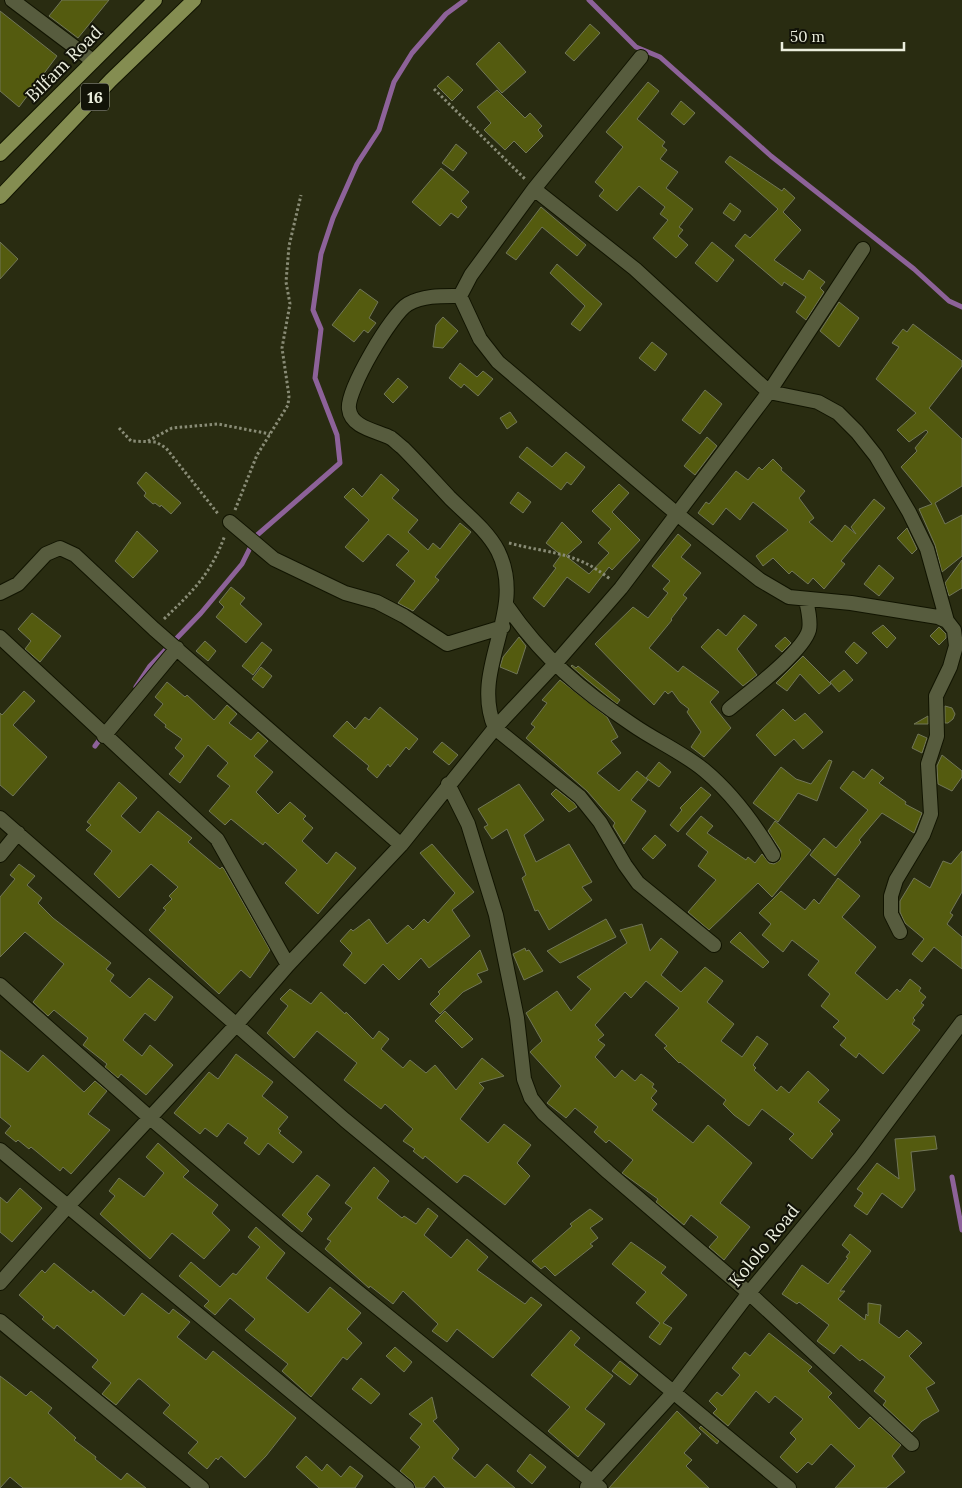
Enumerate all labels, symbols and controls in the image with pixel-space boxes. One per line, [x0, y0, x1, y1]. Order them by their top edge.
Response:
street label: Bilfam Road [21, 20, 107, 107]
scale bar [782, 20, 904, 52]
text: 50 m [790, 27, 825, 46]
road number: 16 [81, 84, 109, 110]
street label: Kololo Road [723, 1199, 804, 1292]

